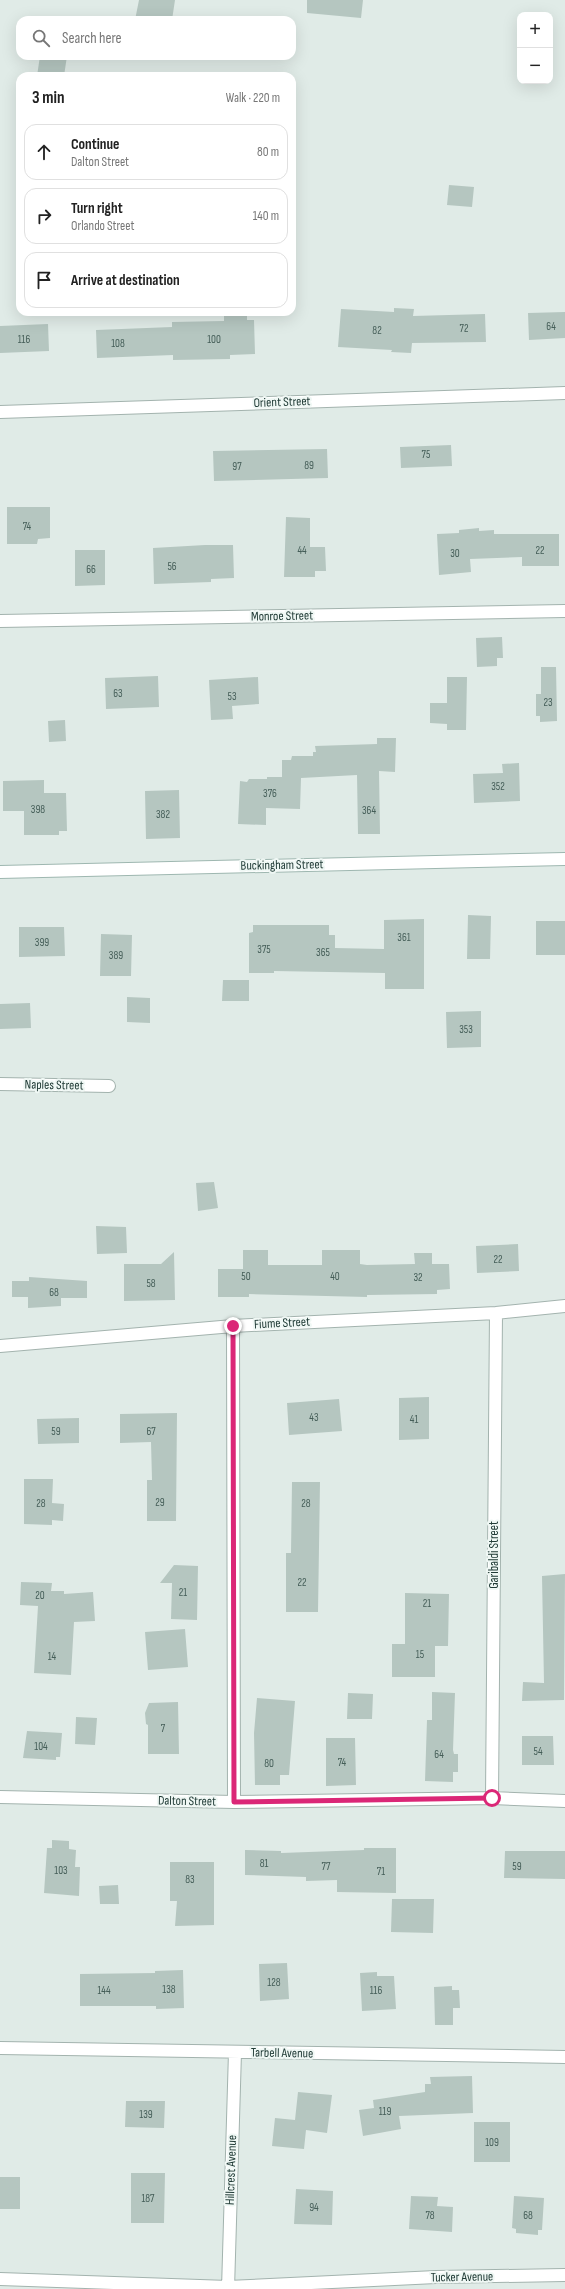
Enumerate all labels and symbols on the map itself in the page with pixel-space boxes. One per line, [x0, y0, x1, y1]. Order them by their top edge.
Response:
house number: 64 [546, 320, 556, 333]
house number: 72 [460, 322, 469, 335]
house number: 82 [372, 324, 382, 337]
house number: 116 [18, 333, 30, 346]
house number: 100 [207, 333, 221, 346]
house number: 108 [111, 337, 125, 350]
street label: Orient Street [253, 393, 311, 411]
house number: 75 [422, 448, 430, 461]
house number: 89 [304, 459, 314, 472]
house number: 97 [232, 460, 242, 473]
house number: 74 [23, 520, 32, 533]
house number: 44 [297, 544, 307, 557]
house number: 22 [535, 544, 545, 557]
house number: 30 [450, 547, 460, 560]
house number: 56 [167, 560, 177, 573]
house number: 66 [86, 563, 96, 576]
street label: Monroe Street [251, 607, 313, 625]
house number: 63 [113, 687, 123, 700]
house number: 53 [227, 690, 237, 703]
house number: 23 [543, 696, 553, 709]
house number: 352 [491, 780, 505, 793]
house number: 376 [263, 787, 277, 800]
house number: 398 [31, 803, 45, 816]
house number: 364 [362, 804, 377, 817]
house number: 382 [156, 808, 171, 821]
street label: Buckingham Street [240, 856, 324, 874]
house number: 361 [397, 931, 411, 944]
house number: 399 [35, 936, 49, 949]
house number: 375 [257, 943, 271, 956]
house number: 365 [316, 946, 330, 959]
house number: 389 [109, 949, 123, 962]
house number: 353 [459, 1023, 473, 1036]
street label: Naples Street [24, 1076, 84, 1094]
house number: 22 [493, 1253, 503, 1266]
house number: 50 [241, 1270, 251, 1283]
house number: 40 [330, 1270, 340, 1283]
house number: 32 [413, 1271, 423, 1284]
house number: 58 [146, 1277, 156, 1290]
house number: 68 [49, 1286, 59, 1299]
street label: Fiume Street [254, 1314, 310, 1332]
route end [224, 1317, 242, 1335]
house number: 43 [309, 1411, 319, 1424]
house number: 41 [410, 1413, 418, 1426]
house number: 59 [51, 1425, 61, 1438]
house number: 67 [146, 1425, 156, 1438]
house number: 29 [155, 1496, 165, 1509]
house number: 28 [36, 1497, 46, 1510]
house number: 28 [301, 1497, 311, 1510]
street label: Garibaldi Street [486, 1521, 502, 1589]
house number: 22 [297, 1576, 307, 1589]
house number: 21 [179, 1586, 187, 1599]
house number: 20 [35, 1589, 45, 1602]
house number: 21 [423, 1597, 431, 1610]
house number: 15 [416, 1648, 424, 1661]
house number: 14 [48, 1650, 57, 1663]
house number: 7 [161, 1722, 166, 1735]
house number: 104 [34, 1740, 48, 1753]
house number: 54 [533, 1745, 543, 1758]
house number: 64 [434, 1748, 444, 1761]
house number: 74 [338, 1756, 347, 1769]
house number: 80 [264, 1757, 274, 1770]
route start [483, 1789, 501, 1807]
street label: Dalton Street [158, 1792, 216, 1810]
house number: 81 [260, 1857, 268, 1870]
house number: 77 [322, 1860, 331, 1873]
house number: 59 [512, 1860, 522, 1873]
house number: 103 [54, 1864, 68, 1877]
house number: 71 [377, 1865, 385, 1878]
house number: 83 [185, 1873, 195, 1886]
house number: 128 [267, 1976, 281, 1989]
house number: 138 [162, 1983, 176, 1996]
house number: 144 [97, 1984, 111, 1997]
house number: 116 [370, 1984, 382, 1997]
street label: Tarbell Avenue [251, 2044, 313, 2062]
house number: 119 [379, 2105, 391, 2118]
house number: 139 [139, 2108, 153, 2121]
street label: Hillcrest Avenue [222, 2135, 240, 2205]
house number: 109 [485, 2136, 499, 2149]
house number: 187 [141, 2192, 155, 2205]
house number: 94 [309, 2201, 319, 2214]
house number: 78 [425, 2209, 435, 2222]
house number: 68 [523, 2209, 533, 2222]
street label: Tucker Avenue [431, 2268, 493, 2286]

